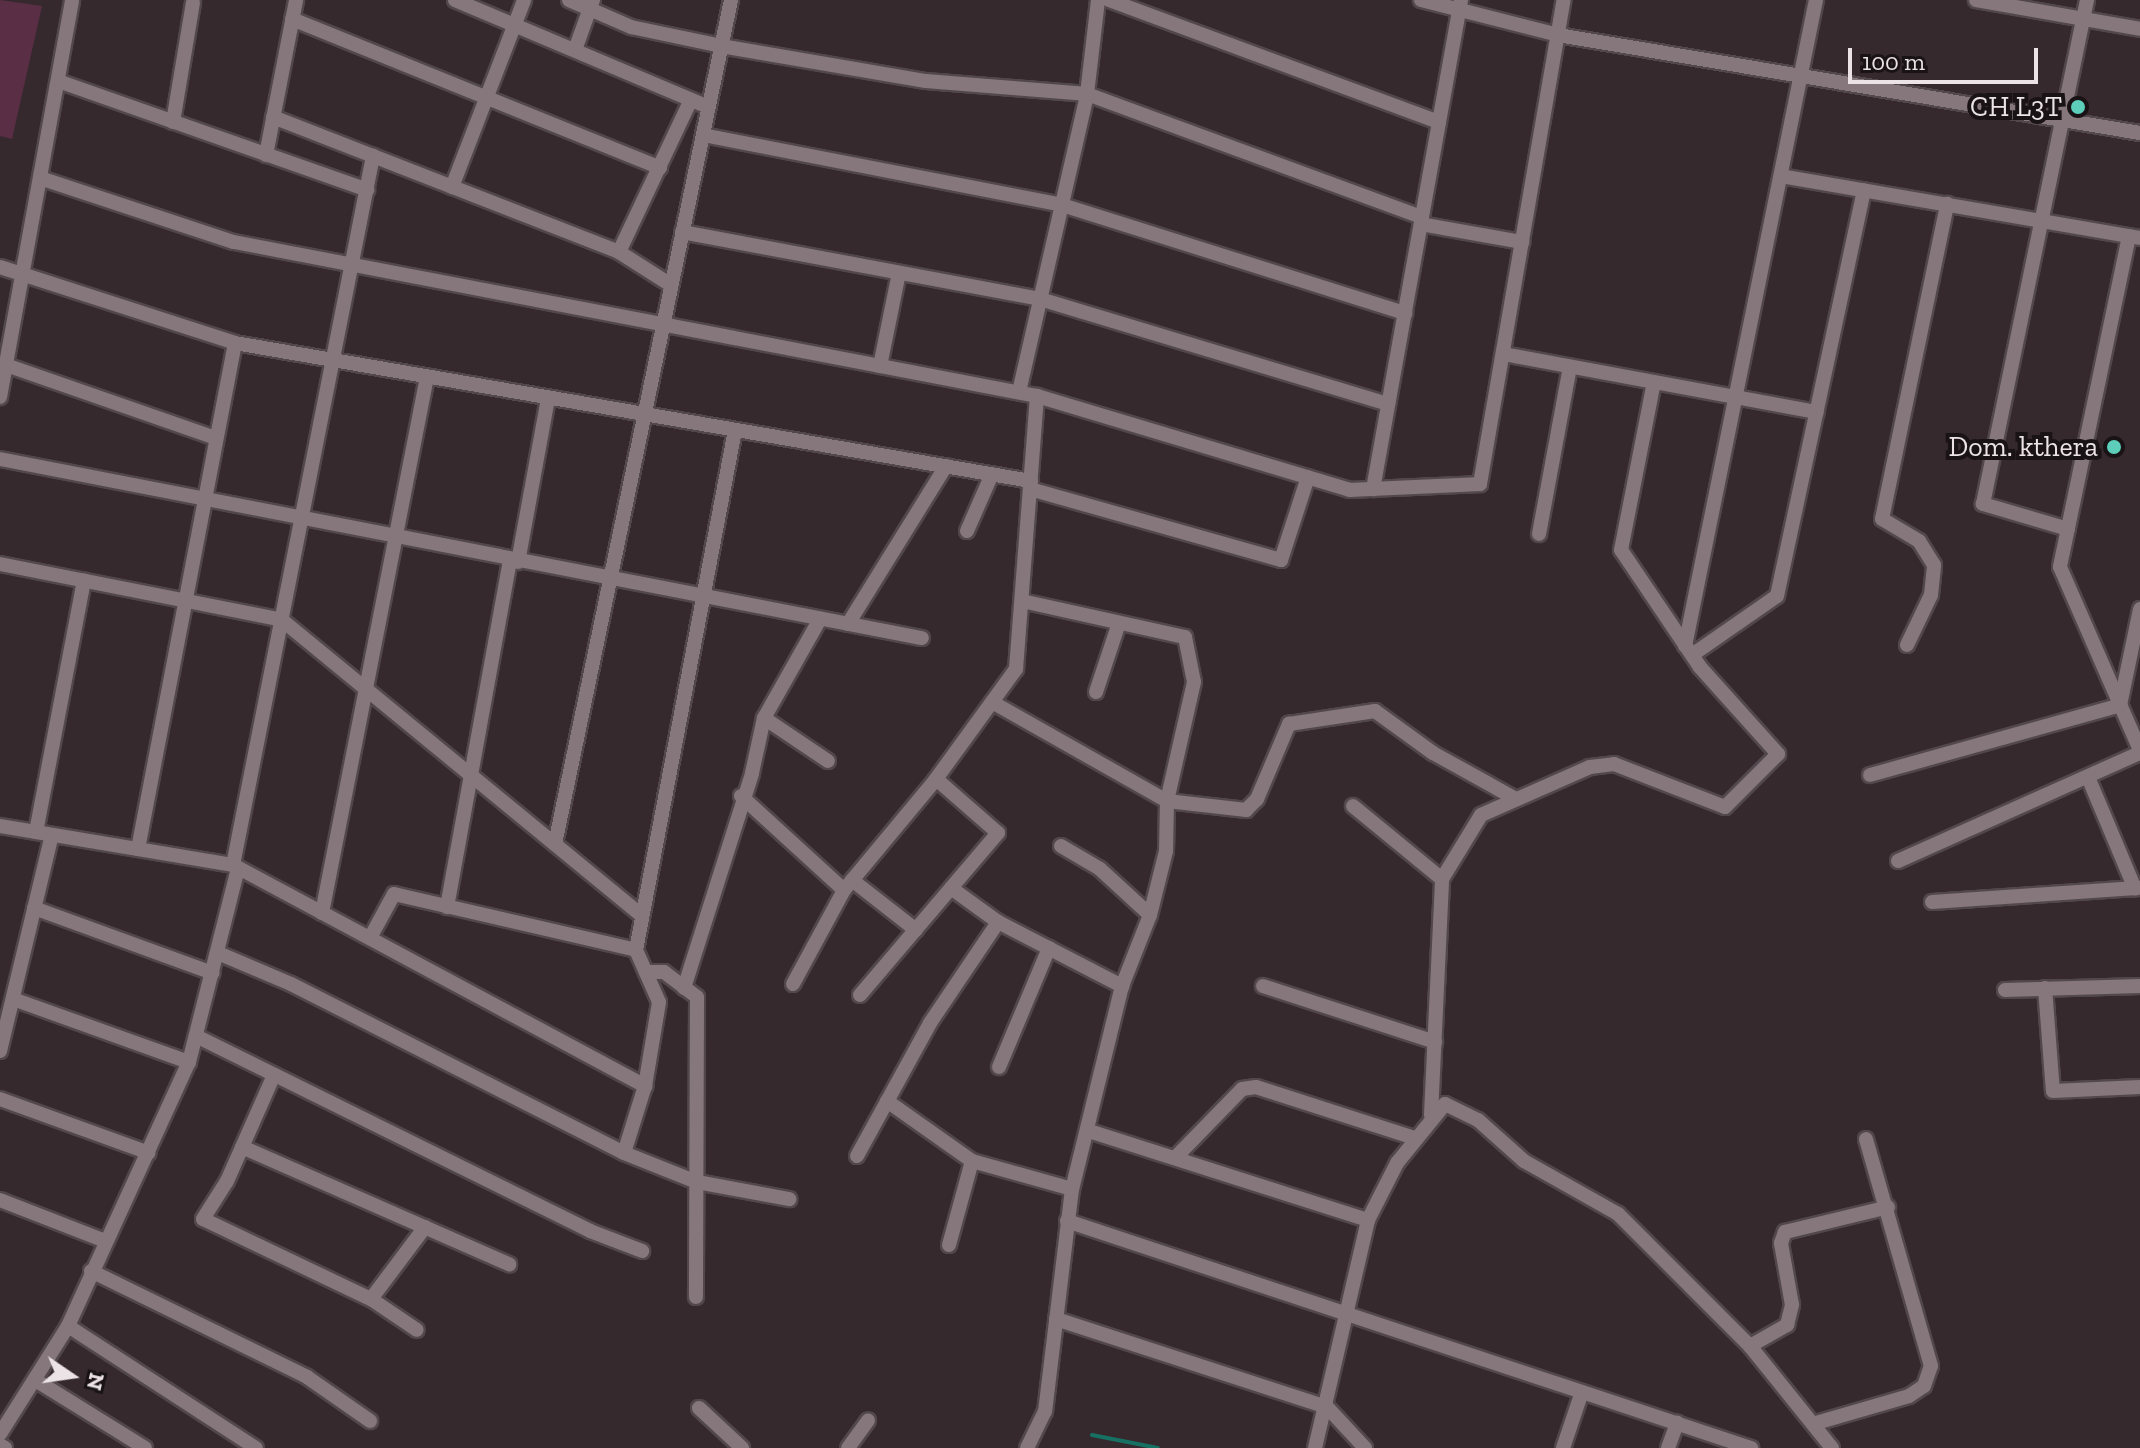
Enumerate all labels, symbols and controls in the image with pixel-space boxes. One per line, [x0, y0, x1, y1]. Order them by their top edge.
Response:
scale bar [1852, 32, 2042, 82]
text: 100 m [1862, 47, 1925, 76]
place label: CH L3T [1970, 90, 2062, 124]
marker: CH L3T [2069, 98, 2087, 116]
place label: Dom. kthera [1948, 430, 2098, 464]
marker: Dom. kthera [2105, 438, 2123, 456]
north arrow [32, 1336, 112, 1416]
text: N [81, 1370, 111, 1393]

